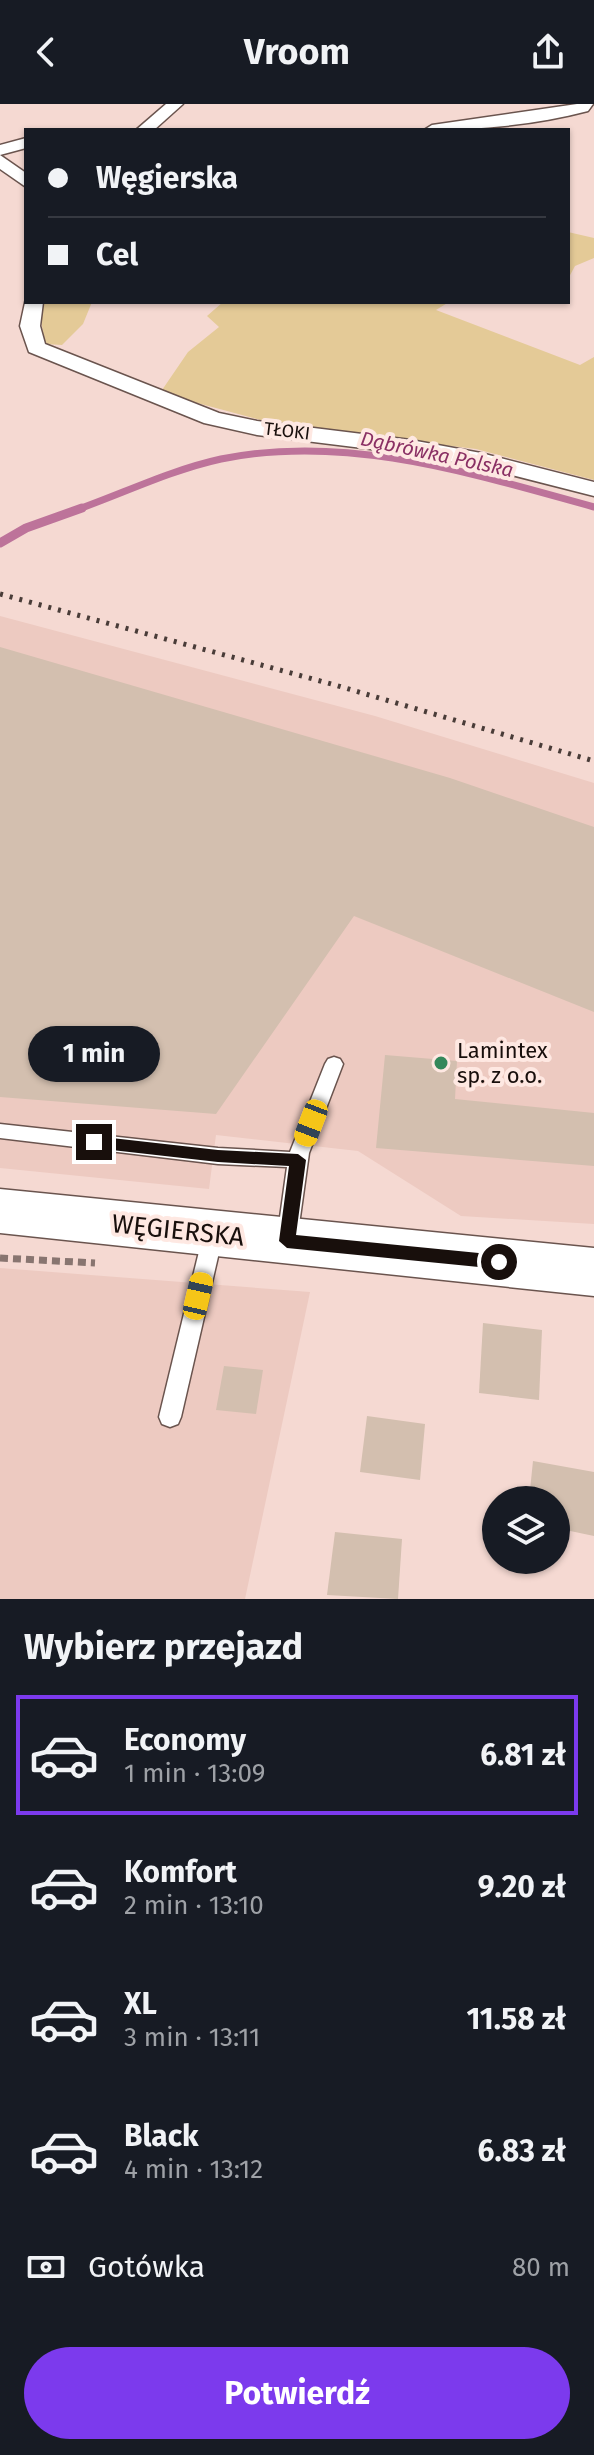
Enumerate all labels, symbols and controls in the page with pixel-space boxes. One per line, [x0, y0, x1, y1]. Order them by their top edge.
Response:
icon: back [24, 30, 68, 74]
text: Vroom [244, 30, 350, 74]
icon: share [526, 30, 570, 74]
text: Węgierska [96, 160, 238, 196]
text: Cel [96, 237, 138, 273]
street label: TŁOKI [263, 417, 311, 445]
water label: Dąbrówka Polska [358, 426, 516, 482]
callout: 1 min [28, 1026, 160, 1082]
place label: Lamintex sp. z o.o. [457, 1037, 548, 1089]
text: 1 min [63, 1038, 125, 1069]
marker: Lamintex sp. z o.o. [432, 1054, 450, 1072]
car [291, 1096, 331, 1150]
route end [76, 1124, 112, 1160]
street label: WĘGIERSKA [110, 1208, 246, 1253]
route start [481, 1244, 517, 1280]
car [181, 1270, 215, 1322]
map controls [482, 1486, 570, 1574]
button: layers [482, 1486, 570, 1574]
text: Wybierz przejazd [24, 1625, 303, 1669]
icon: car [28, 1719, 100, 1791]
text: Economy [124, 1722, 246, 1758]
text: 6.81 zł [480, 1737, 566, 1773]
text: 1 min · 13:09 [124, 1758, 265, 1789]
icon: car [28, 1851, 100, 1923]
text: Komfort [124, 1854, 237, 1890]
text: 9.20 zł [478, 1869, 566, 1905]
text: 2 min · 13:10 [124, 1890, 264, 1921]
icon: car [28, 1983, 100, 2055]
text: XL [124, 1986, 157, 2022]
text: 11.58 zł [466, 2001, 566, 2037]
text: 3 min · 13:11 [124, 2022, 260, 2053]
icon: car [28, 2115, 100, 2187]
text: Black [124, 2118, 199, 2154]
text: 6.83 zł [478, 2133, 566, 2169]
text: 4 min · 13:12 [124, 2154, 263, 2185]
icon: cash [24, 2245, 68, 2289]
text: Gotówka [88, 2249, 205, 2285]
text: 80 m [512, 2252, 570, 2283]
button: Potwierdź [24, 2347, 570, 2439]

